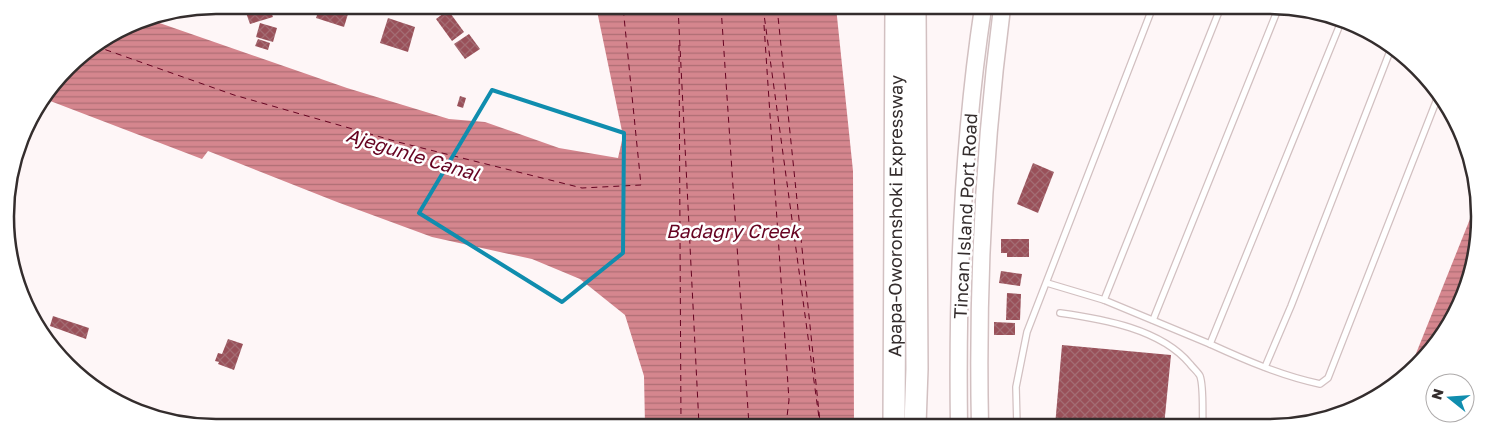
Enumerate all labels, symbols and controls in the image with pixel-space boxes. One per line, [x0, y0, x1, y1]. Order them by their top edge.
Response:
street label: Apapa-Oworonshoki Expressway [883, 75, 907, 357]
street label: Tincan Island Port Road [949, 113, 981, 319]
water label: Ajegunle Canal [344, 123, 483, 185]
water label: Badagry Creek [666, 219, 802, 242]
north arrow [1425, 373, 1475, 423]
text: N [1427, 386, 1447, 402]

